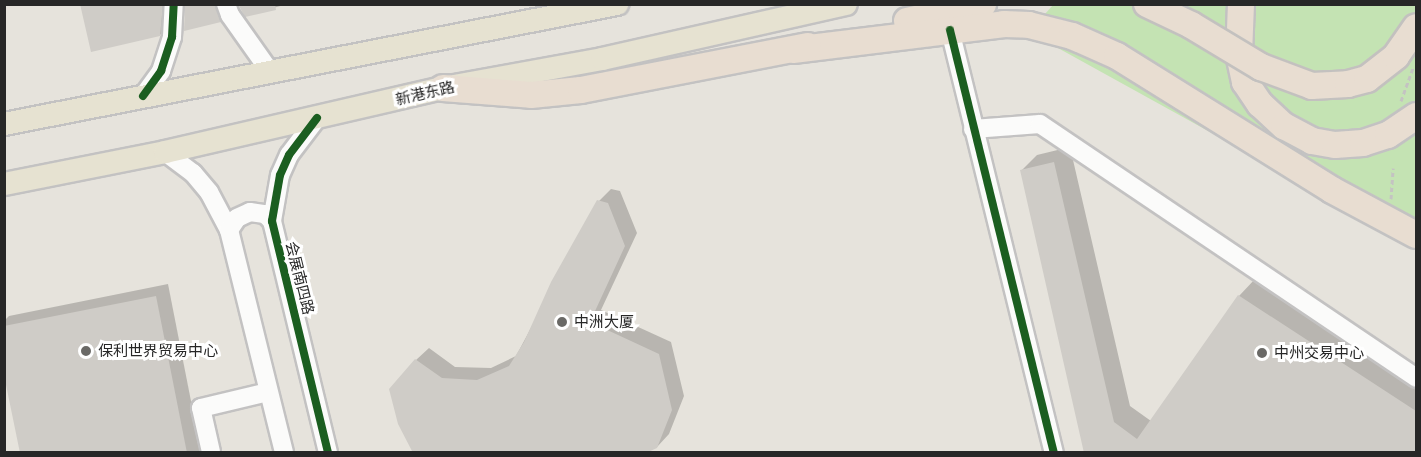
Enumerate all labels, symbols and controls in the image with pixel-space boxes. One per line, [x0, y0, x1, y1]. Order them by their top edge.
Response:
street label: 新港东路 [394, 77, 456, 109]
street label: 会展南四路 [282, 239, 318, 317]
place label: 中洲大厦 [574, 313, 634, 331]
marker: 中洲大厦 [555, 315, 569, 329]
place label: 保利世界贸易中心 [98, 342, 218, 360]
marker: 保利世界贸易中心 [79, 344, 93, 358]
place label: 中州交易中心 [1274, 344, 1364, 362]
marker: 中州交易中心 [1255, 346, 1269, 360]

